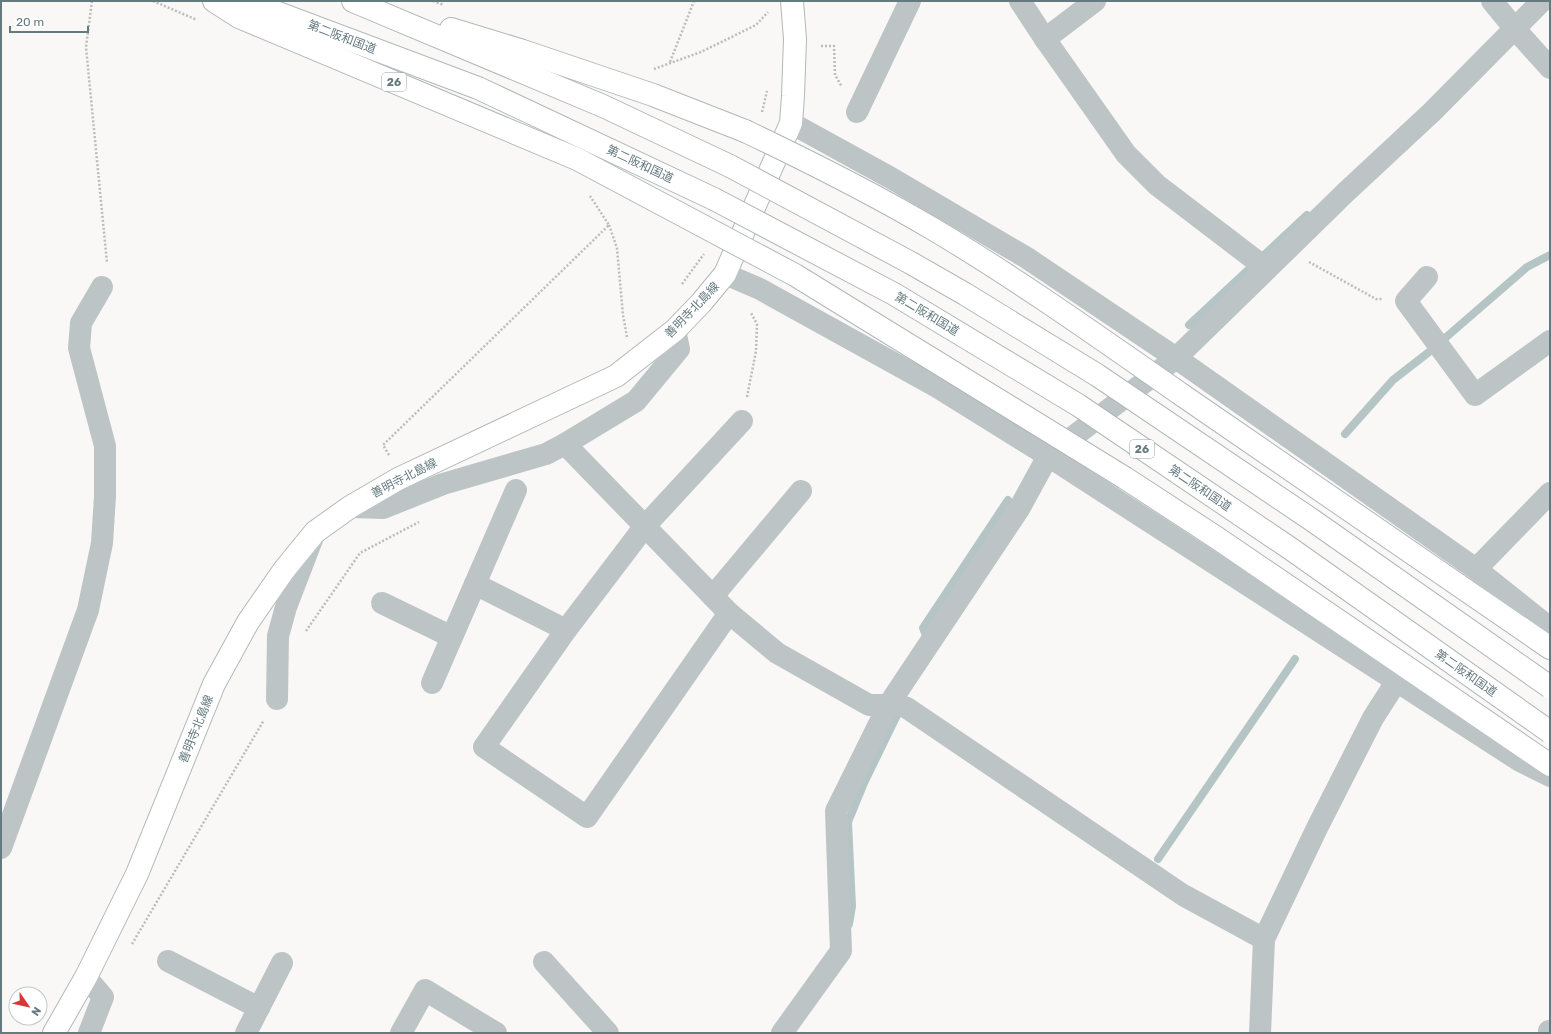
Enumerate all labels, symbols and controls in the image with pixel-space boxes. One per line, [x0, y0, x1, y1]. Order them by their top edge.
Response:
scale bar [10, 8, 88, 34]
text: 20 m [16, 15, 44, 29]
street label: 第二阪和国道 [306, 18, 378, 56]
road number: 26 [382, 73, 406, 91]
street label: 第二阪和国道 [604, 142, 676, 186]
street label: 善明寺北島線 [662, 279, 722, 341]
street label: 第二阪和国道 [893, 289, 961, 339]
road number: 26 [1130, 440, 1154, 458]
street label: 善明寺北島線 [369, 455, 439, 501]
street label: 第二阪和国道 [1166, 462, 1234, 514]
street label: 第二阪和国道 [1432, 647, 1500, 699]
street label: 善明寺北島線 [176, 693, 216, 765]
north arrow [8, 986, 48, 1026]
text: N [28, 1004, 43, 1018]

